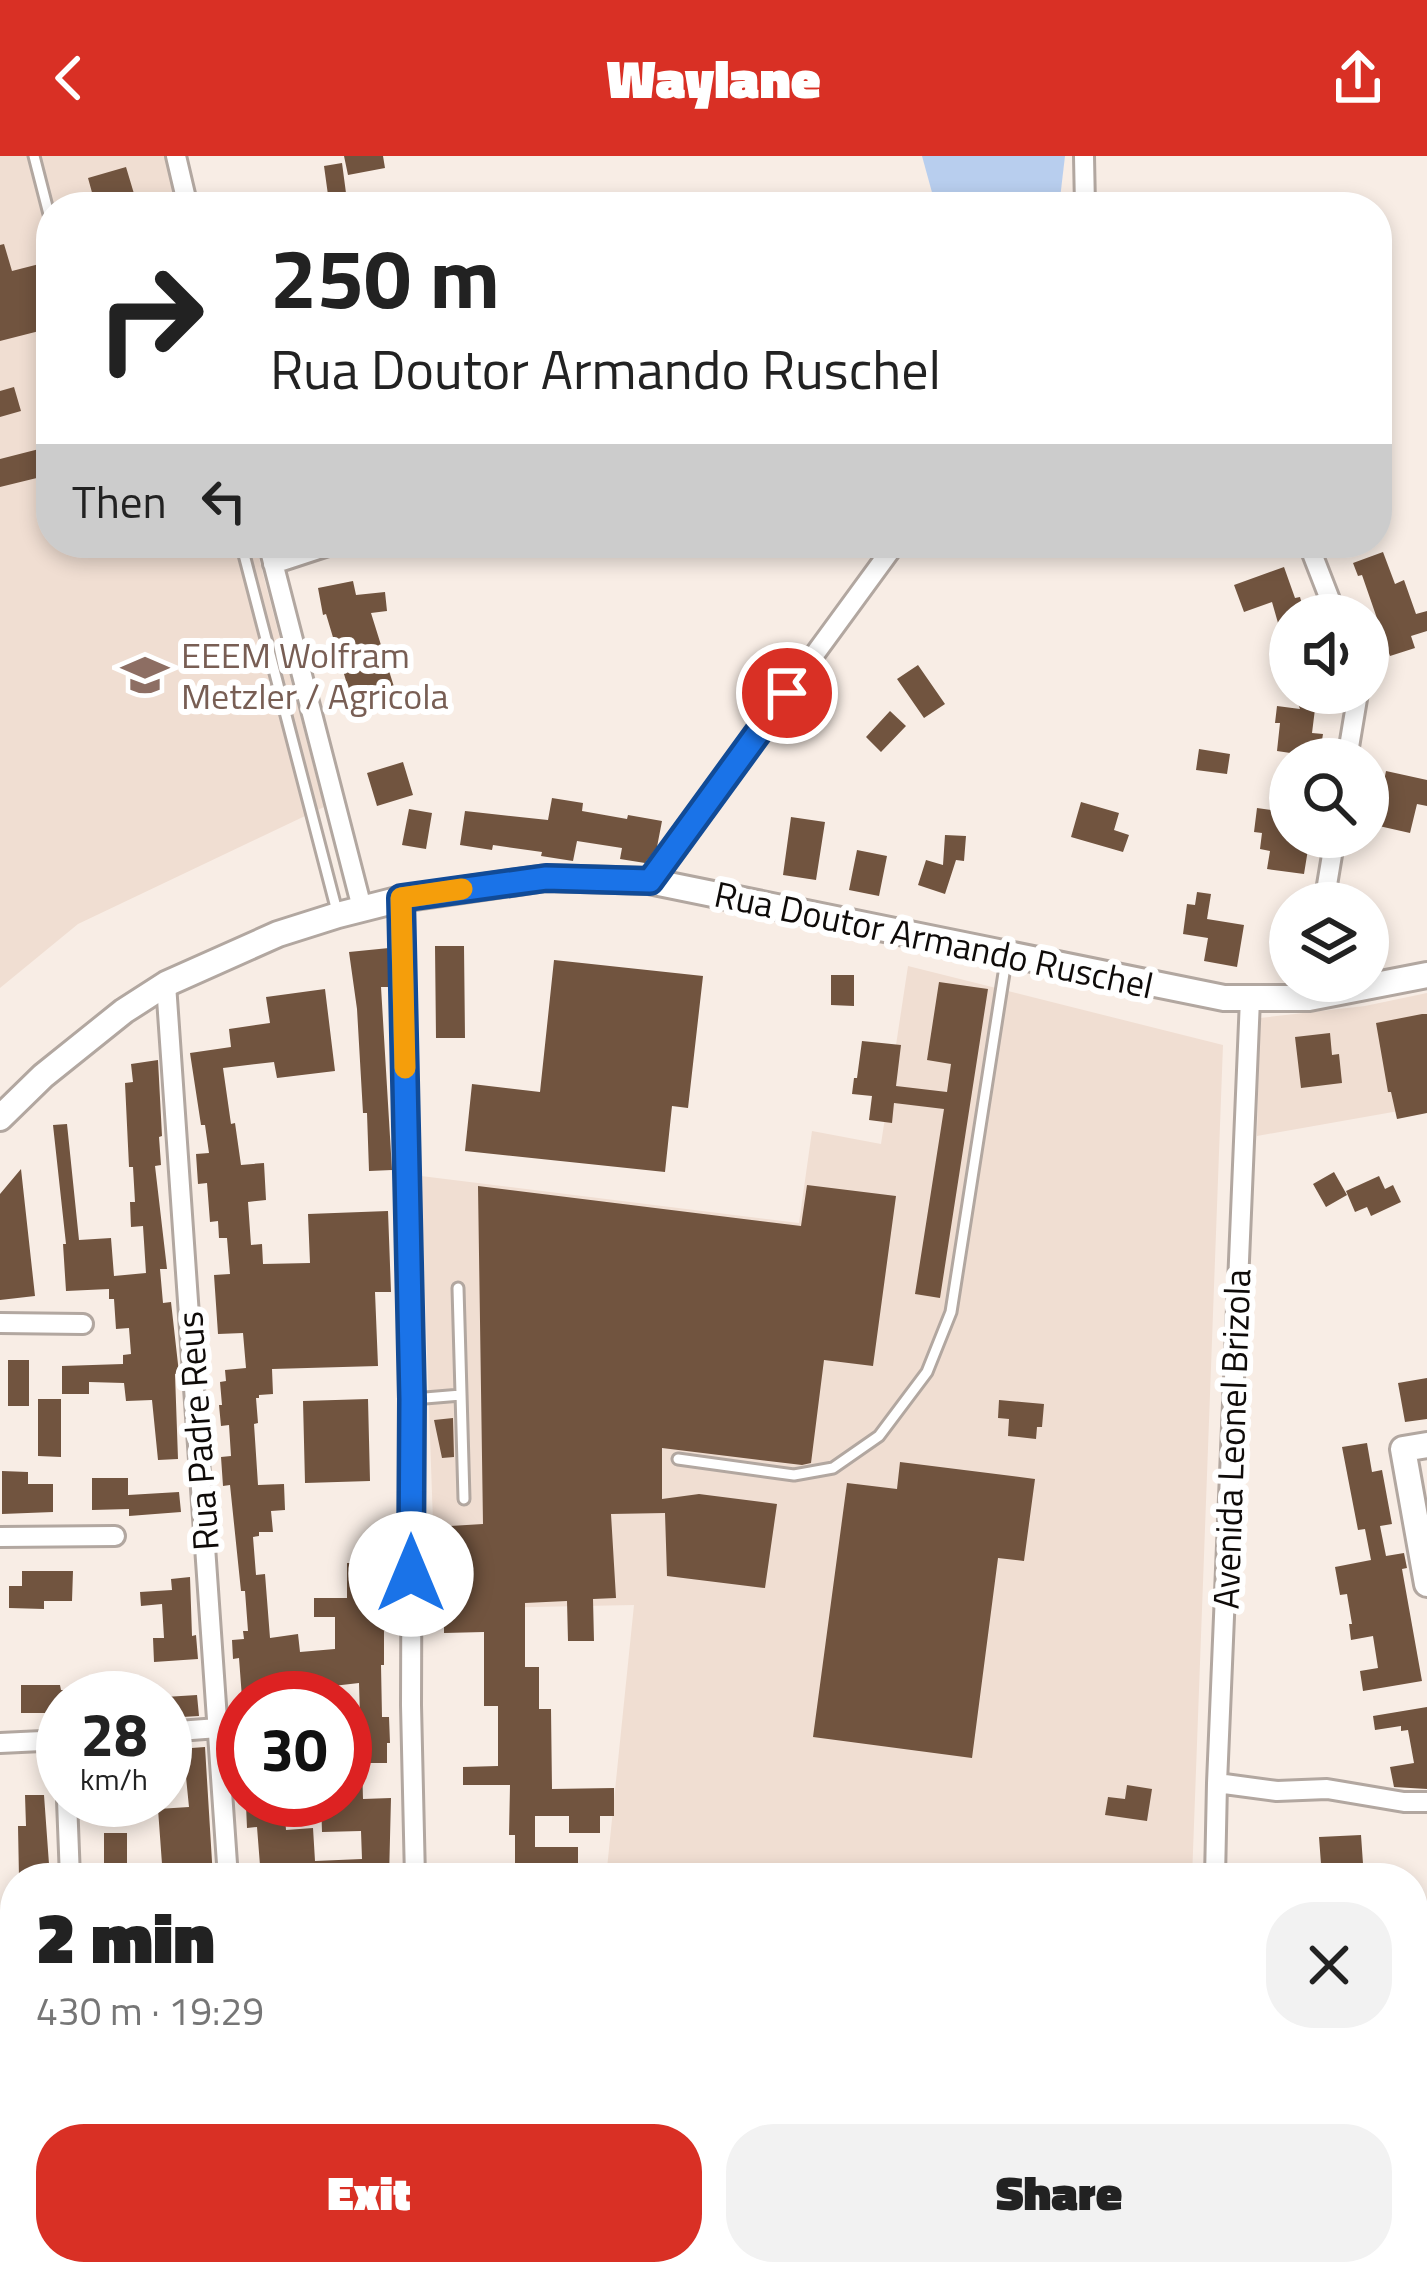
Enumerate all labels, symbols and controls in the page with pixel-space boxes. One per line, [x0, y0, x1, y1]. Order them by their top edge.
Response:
text: Waylane [607, 37, 820, 119]
icon: back [36, 45, 102, 111]
icon: share [1325, 45, 1391, 111]
text: 250 m [270, 213, 500, 341]
icon: right [72, 240, 228, 396]
text: Rua Doutor Armando Ruschel [270, 328, 941, 410]
text: Then [72, 467, 167, 535]
icon: left [191, 468, 257, 534]
map controls [1269, 594, 1389, 1002]
button: sound [1269, 594, 1389, 714]
place label: EEEM Wolfram Metzler / Agricola [181, 627, 449, 723]
pin [736, 642, 838, 744]
school or university icon: EEEM Wolfram Metzler / Agricola [120, 650, 170, 700]
icon: arrive [754, 660, 820, 726]
button: search [1269, 738, 1389, 858]
street label: Rua Doutor Armando Ruschel [710, 866, 1158, 1012]
button: layers [1269, 882, 1389, 1002]
street label: Avenida Leonel Brizola [1198, 1268, 1264, 1610]
street label: Rua Padre Reus [161, 1310, 233, 1552]
position arrow [348, 1511, 474, 1637]
speed limit sign: 30 [216, 1671, 372, 1827]
text: 28 [80, 1688, 148, 1779]
text: km/h [80, 1756, 148, 1802]
text: 2 min [36, 1881, 215, 1991]
button: close [1266, 1902, 1392, 2028]
text: 430 m · 19:29 [36, 1981, 264, 2040]
button: Exit [36, 2124, 702, 2262]
button: Share [726, 2124, 1392, 2262]

